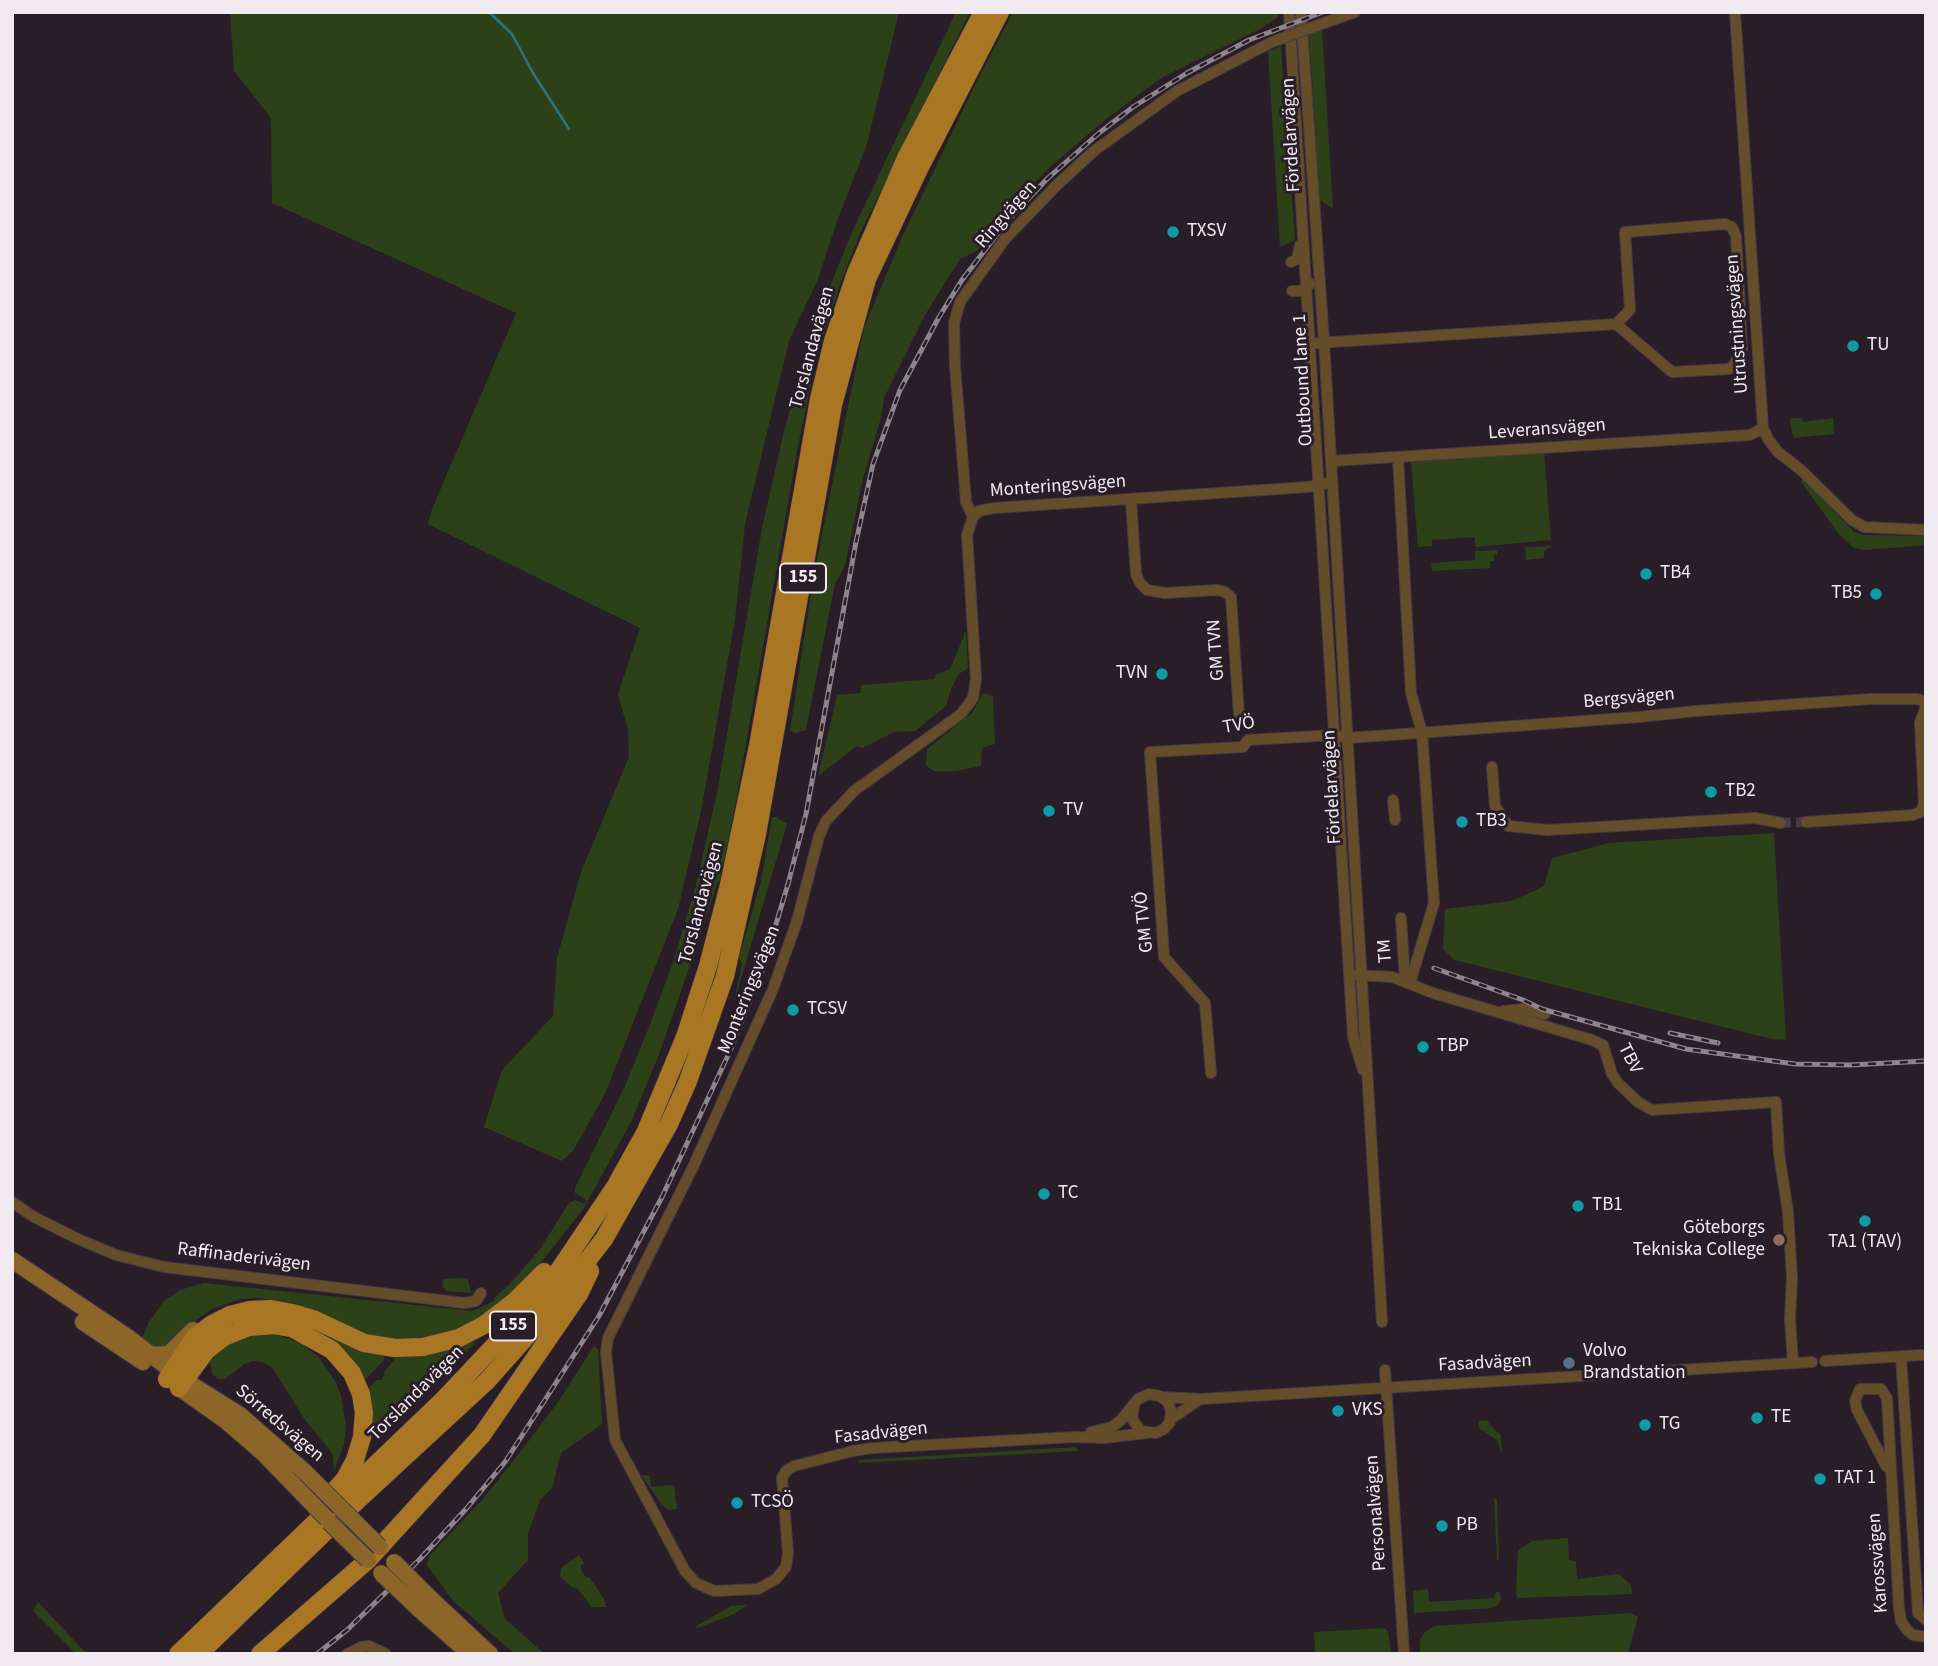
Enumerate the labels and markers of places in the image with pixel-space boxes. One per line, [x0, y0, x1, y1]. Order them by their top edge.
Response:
place label: TXSV [1187, 221, 1226, 243]
marker: TXSV [1165, 224, 1181, 240]
place label: TU [1867, 335, 1889, 357]
marker: TU [1845, 338, 1861, 354]
place label: TB4 [1660, 563, 1691, 585]
marker: TB4 [1638, 566, 1654, 582]
place label: TB5 [1831, 583, 1862, 605]
marker: TB5 [1868, 586, 1884, 602]
place label: TVN [1116, 663, 1148, 685]
marker: TVN [1154, 666, 1170, 682]
place label: TB2 [1725, 781, 1756, 803]
marker: TB2 [1703, 784, 1719, 800]
place label: TV [1063, 800, 1083, 822]
marker: TV [1041, 803, 1057, 819]
place label: TB3 [1476, 811, 1507, 833]
marker: TB3 [1454, 814, 1470, 830]
place label: TCSV [807, 999, 847, 1021]
marker: TCSV [785, 1002, 801, 1018]
place label: TBP [1437, 1036, 1469, 1058]
marker: TBP [1415, 1039, 1431, 1055]
place label: TC [1058, 1183, 1079, 1205]
marker: TC [1036, 1186, 1052, 1202]
place label: TB1 [1592, 1195, 1623, 1217]
marker: TB1 [1570, 1198, 1586, 1214]
marker: TA1 (TAV) [1857, 1213, 1873, 1229]
place label: Göteborgs Tekniska College [1633, 1218, 1765, 1262]
marker: Göteborgs Tekniska College [1771, 1232, 1787, 1248]
place label: TA1 (TAV) [1828, 1232, 1902, 1254]
place label: Volvo Brandstation [1583, 1341, 1686, 1385]
marker: Volvo Brandstation [1561, 1355, 1577, 1371]
place label: VKS [1352, 1400, 1383, 1422]
marker: VKS [1330, 1403, 1346, 1419]
place label: TE [1771, 1407, 1791, 1429]
marker: TE [1749, 1410, 1765, 1426]
place label: TG [1659, 1414, 1680, 1436]
marker: TG [1637, 1417, 1653, 1433]
place label: TAT 1 [1834, 1468, 1876, 1490]
marker: TAT 1 [1812, 1471, 1828, 1487]
place label: TCSÖ [751, 1492, 794, 1514]
marker: TCSÖ [729, 1495, 745, 1511]
place label: PB [1456, 1515, 1478, 1537]
marker: PB [1434, 1518, 1450, 1534]

